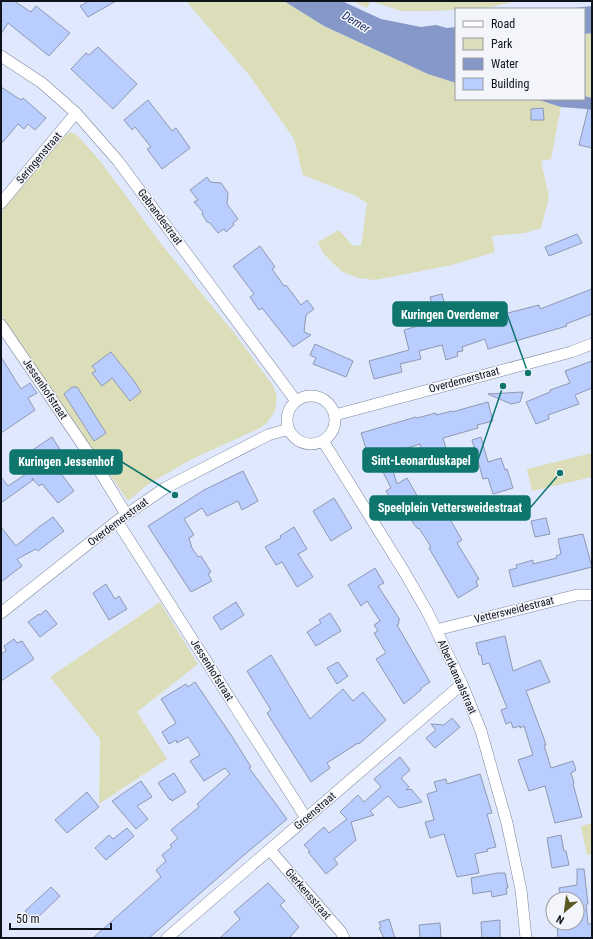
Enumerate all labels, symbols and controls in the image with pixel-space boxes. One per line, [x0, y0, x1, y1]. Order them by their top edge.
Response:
water label: Demer [340, 8, 373, 36]
legend [455, 8, 585, 100]
text: Road [491, 17, 515, 31]
text: Park [491, 37, 513, 51]
text: Water [491, 57, 519, 71]
text: Building [491, 77, 529, 91]
street label: Seringenstraat [14, 130, 64, 186]
street label: Gebrandestraat [135, 186, 185, 248]
callout: Kuringen Overdemer [393, 302, 507, 326]
text: Kuringen Overdemer [401, 308, 499, 322]
street label: Jessenhofstraat [20, 356, 70, 422]
street label: Overdemerstraat [427, 364, 501, 396]
callout: Sint-Leonarduskapel [363, 448, 478, 472]
callout: Kuringen Jessenhof [10, 450, 122, 474]
text: Sint-Leonarduskapel [371, 454, 471, 468]
text: Kuringen Jessenhof [18, 455, 114, 469]
street label: Overdemerstraat [85, 495, 151, 549]
callout: Speelplein Vettersweidestraat [370, 496, 530, 520]
text: Speelplein Vettersweidestraat [378, 501, 522, 515]
street label: Vettersweidestraat [473, 594, 555, 626]
street label: Jessenhofstraat [188, 637, 236, 703]
street label: Albertkanaalstraat [435, 638, 479, 716]
street label: Groenstraat [292, 789, 338, 833]
street label: Gierkensstraat [282, 866, 334, 922]
north arrow [545, 891, 585, 931]
scale bar [10, 905, 111, 931]
text: 50 m [16, 912, 40, 926]
text: N [554, 912, 566, 927]

